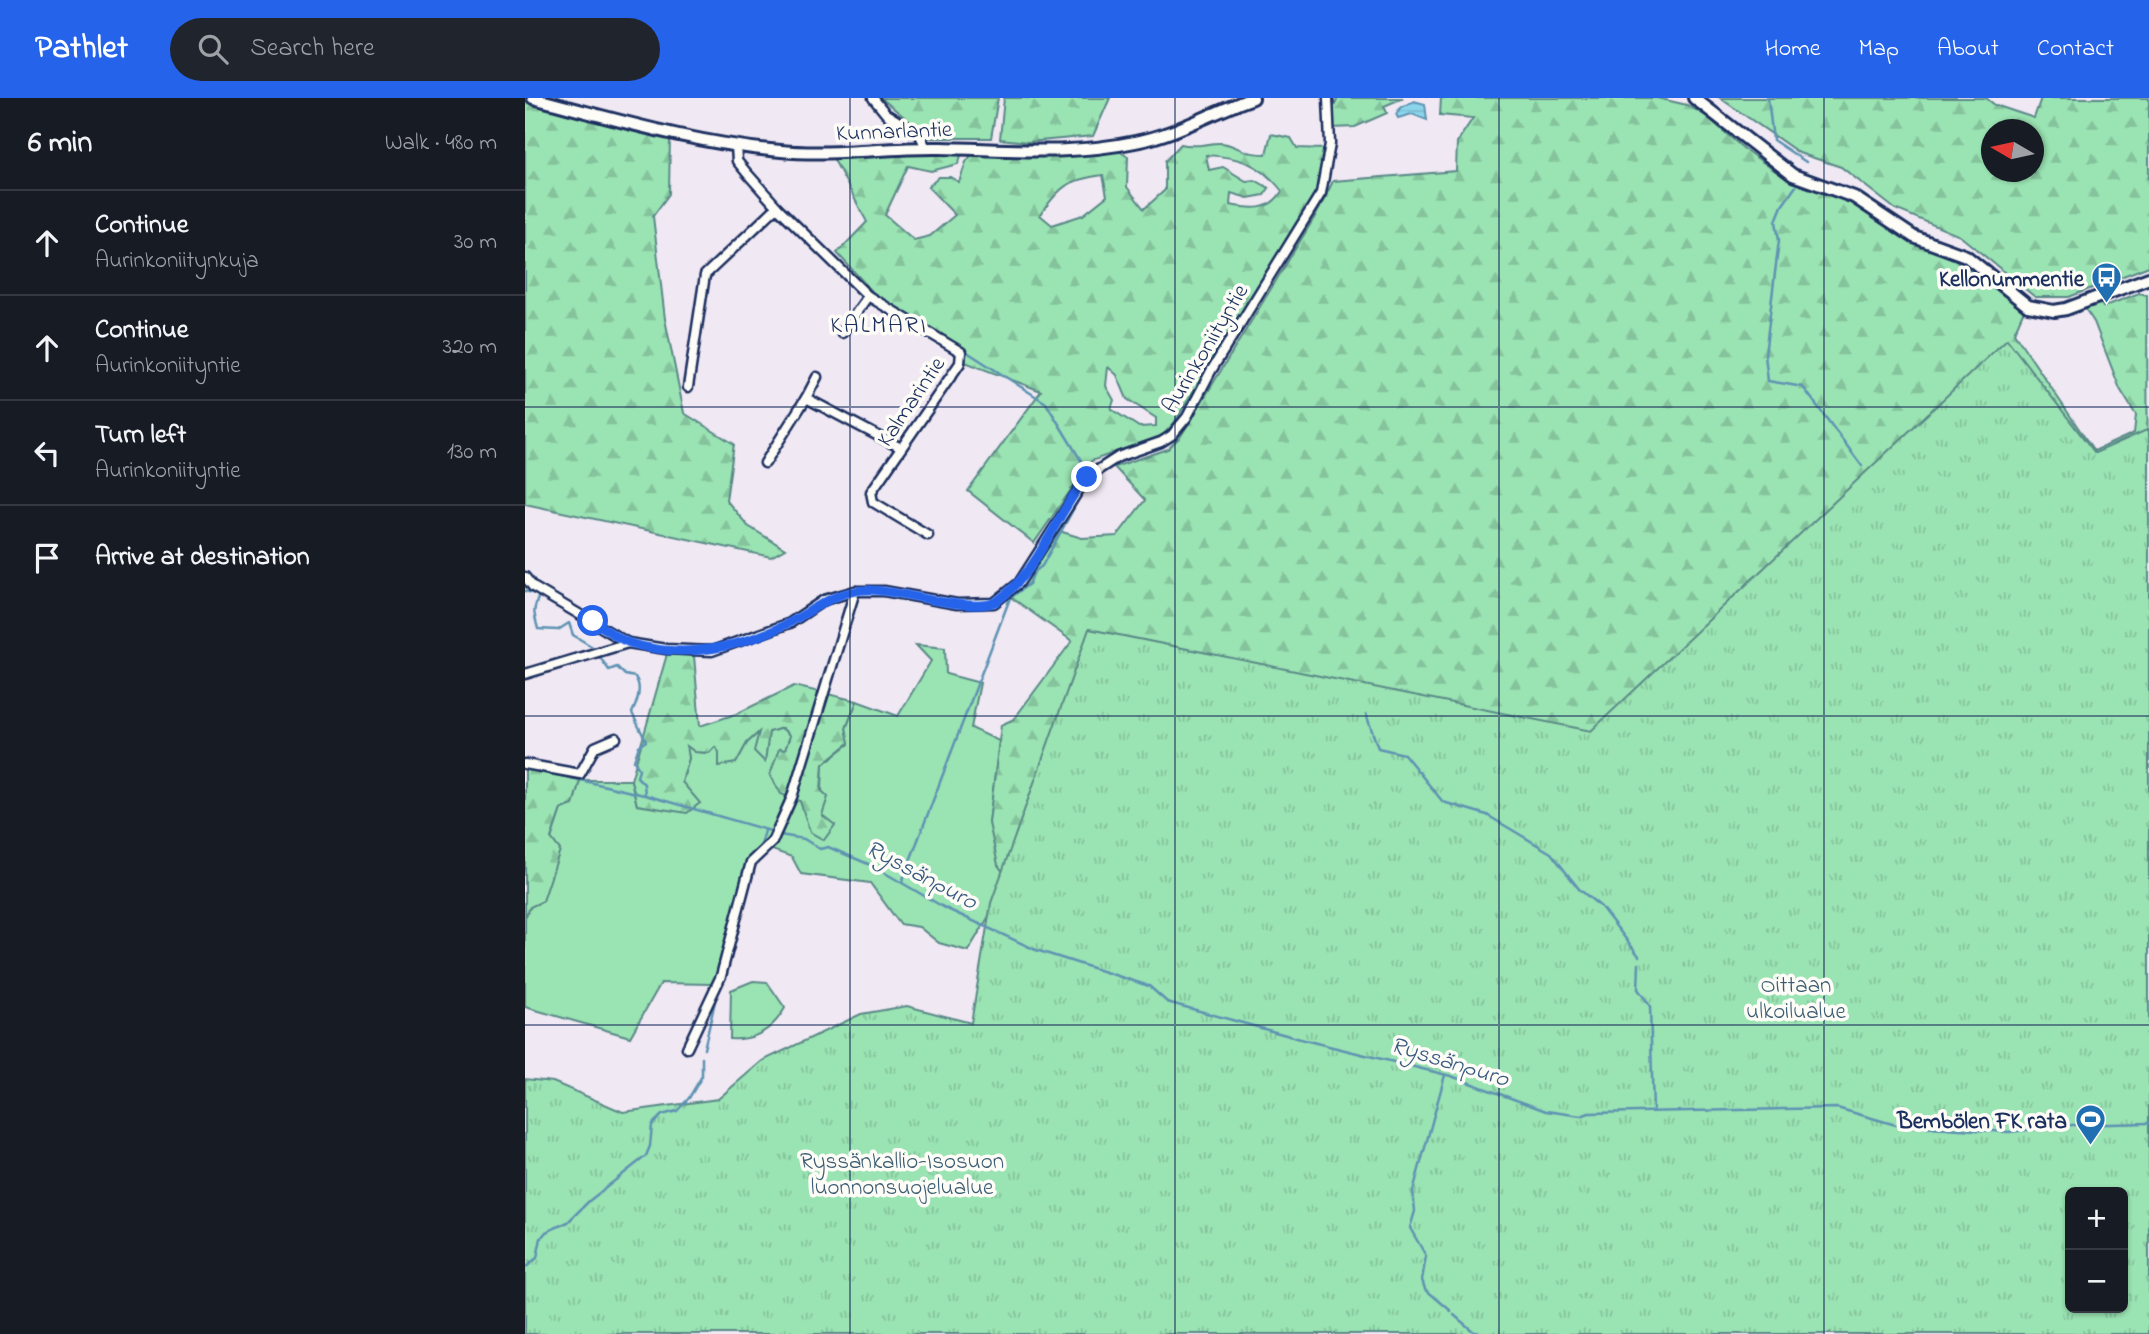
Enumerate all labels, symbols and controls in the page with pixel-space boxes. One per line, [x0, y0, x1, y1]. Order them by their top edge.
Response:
search box [170, 18, 660, 81]
text: Pathlet [35, 25, 128, 73]
icon: search [194, 30, 232, 68]
text: Search here [250, 30, 375, 68]
text: Home [1765, 32, 1821, 67]
text: Map [1859, 32, 1899, 67]
text: About [1937, 32, 1999, 67]
text: Contact [2037, 32, 2114, 67]
street label: Kunnarlantie [835, 114, 953, 151]
north arrow [1981, 119, 2044, 182]
text: 6 min [28, 122, 92, 166]
text: Walk · 480 m [385, 127, 497, 160]
text: Continue [95, 207, 188, 245]
icon: ahead [28, 224, 66, 262]
text: 30 m [454, 226, 497, 259]
text: Aurinkoniitynkuja [95, 245, 259, 278]
bus stop icon: Kellonummentie [2090, 261, 2124, 305]
place label: Kellonummentie [1939, 264, 2085, 297]
street label: Aurinkoniityntie [1155, 278, 1260, 421]
district label: KALMARI [830, 309, 928, 344]
text: Continue [95, 312, 188, 350]
icon: ahead [28, 329, 66, 367]
text: 320 m [443, 331, 497, 364]
text: Aurinkoniityntie [95, 350, 241, 383]
street label: Kalmarintie [870, 350, 955, 454]
text: Turn left [95, 417, 186, 455]
icon: left [28, 434, 66, 472]
text: 130 m [447, 436, 497, 469]
text: Aurinkoniityntie [95, 455, 241, 488]
route end [1071, 461, 1102, 492]
icon: arrive [28, 539, 66, 577]
text: Arrive at destination [95, 539, 310, 577]
route start [577, 605, 608, 636]
water label: Ryssänpuro [859, 832, 984, 921]
park label: Oittaan ulkoilualue [1746, 970, 1847, 1029]
water label: Ryssänpuro [1386, 1029, 1514, 1098]
sports icon: Bembölen FK rata [2073, 1103, 2107, 1147]
place label: Bembölen FK rata [1896, 1106, 2067, 1139]
park label: Ryssänkallio-Isosuon luonnonsuojelualue [800, 1146, 1004, 1205]
map controls [2065, 1187, 2128, 1313]
button: + [2065, 1187, 2128, 1250]
button: − [2065, 1250, 2128, 1313]

